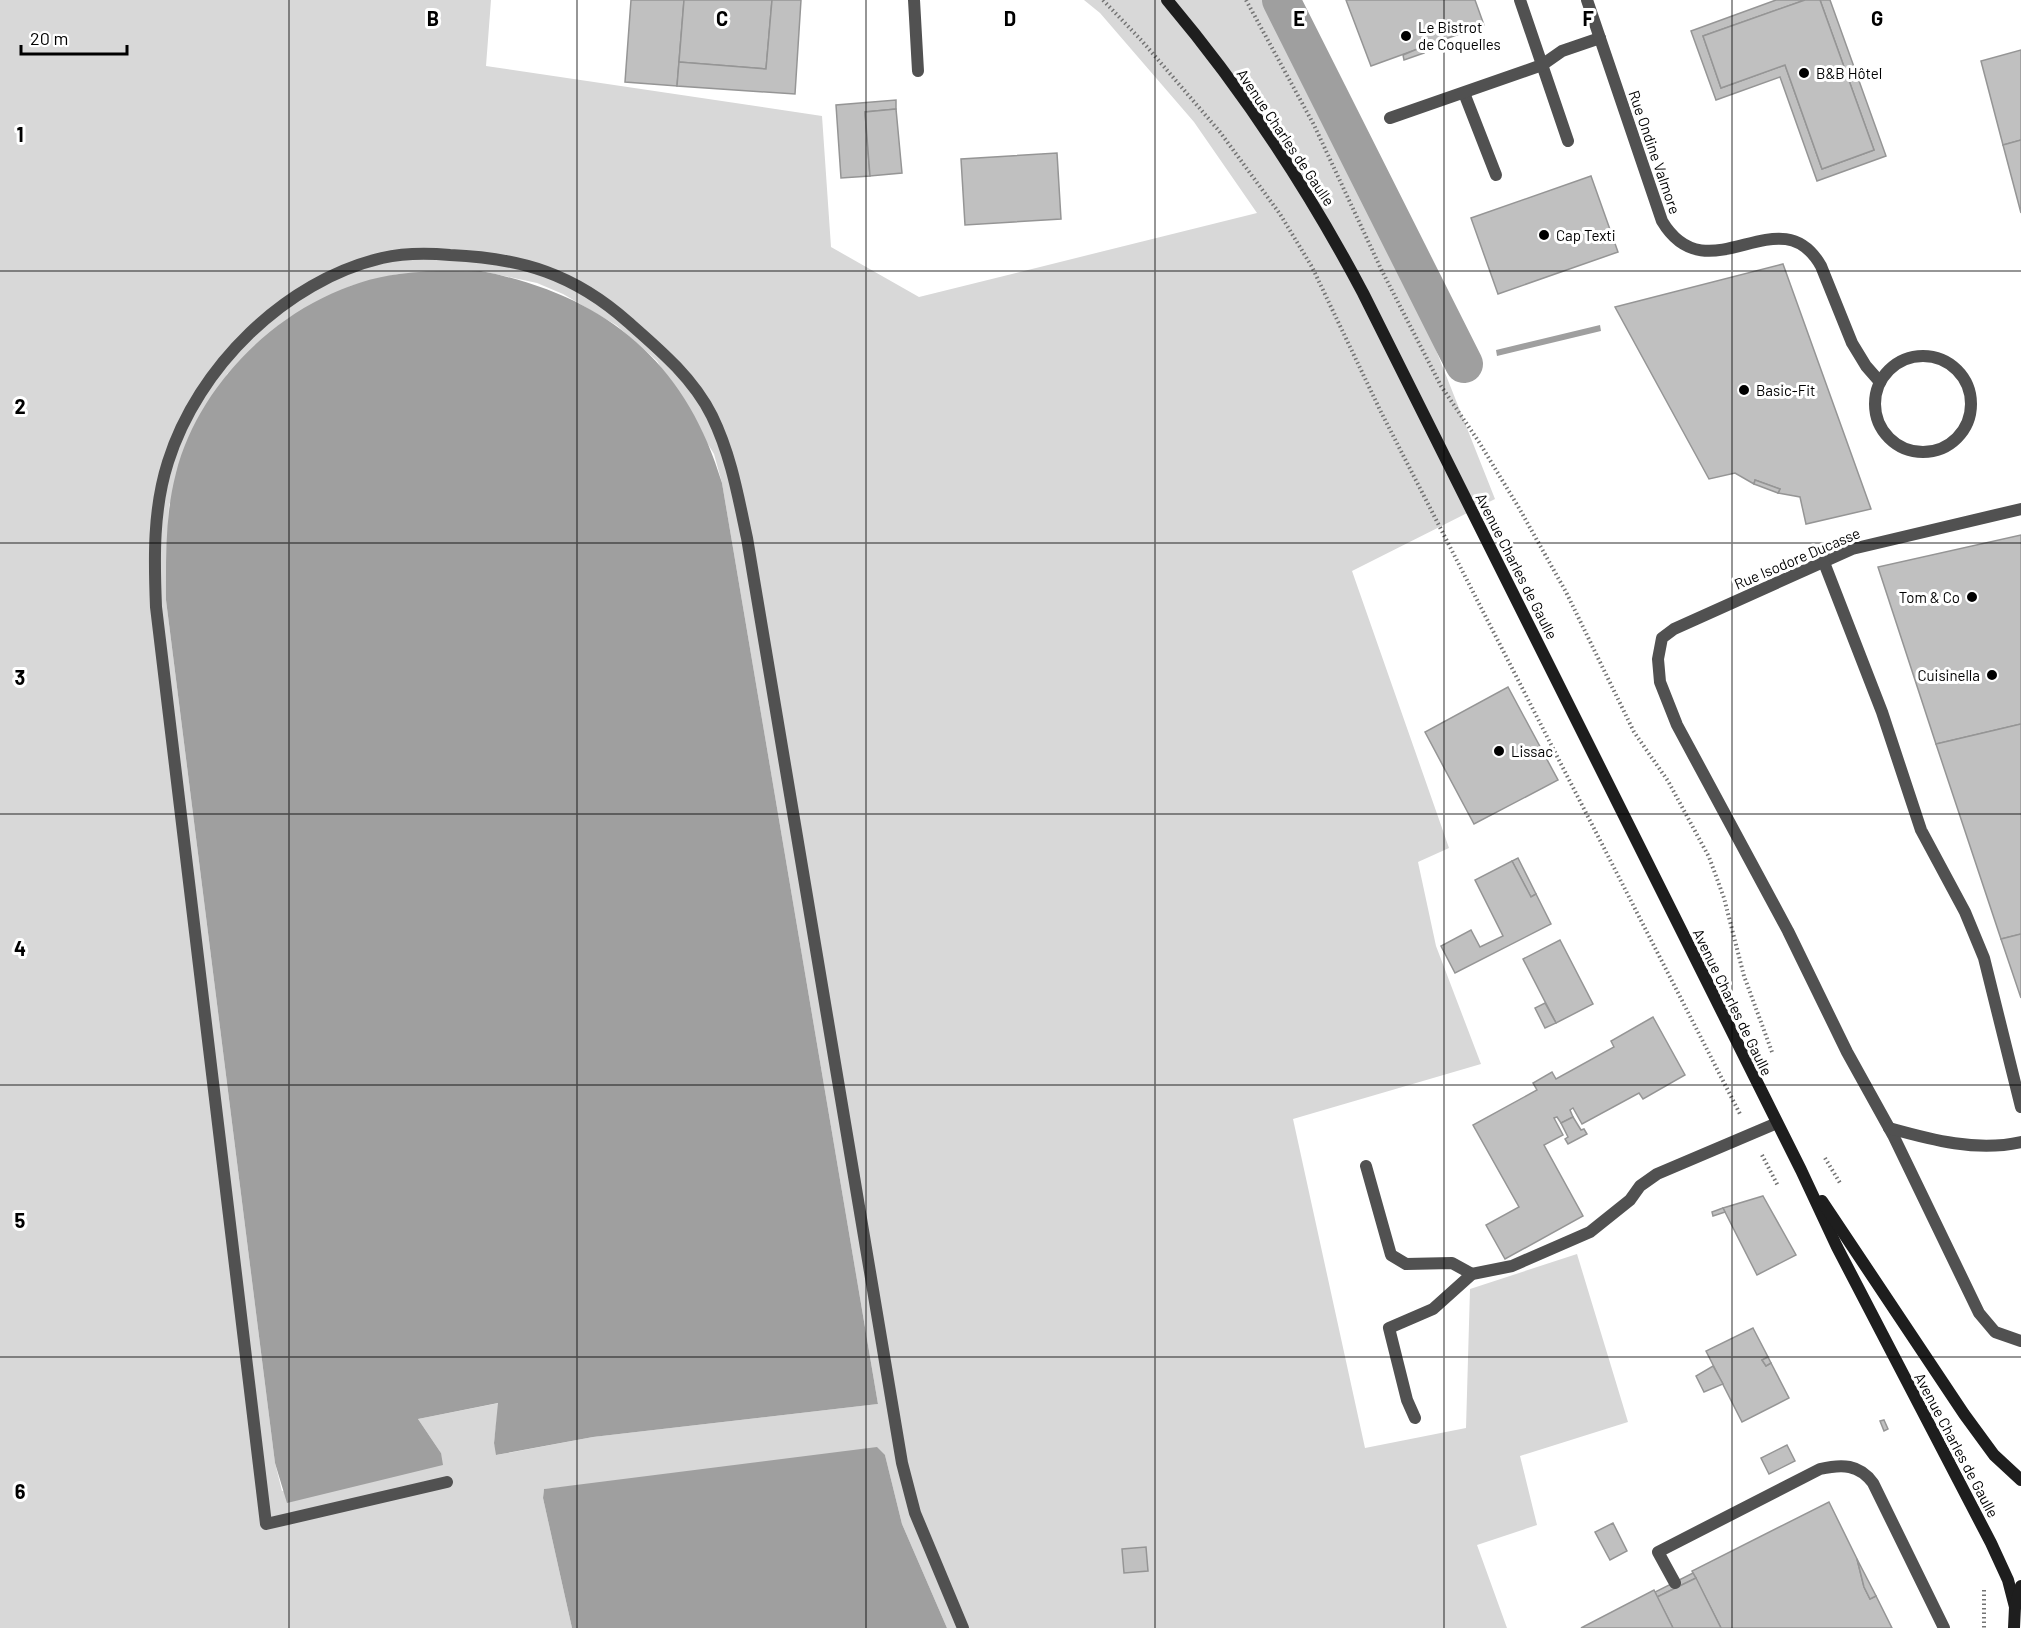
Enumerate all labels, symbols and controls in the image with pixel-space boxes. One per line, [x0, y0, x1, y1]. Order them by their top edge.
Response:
text: B [427, 6, 439, 30]
text: C [716, 6, 728, 30]
text: D [1004, 6, 1016, 30]
text: E [1293, 6, 1305, 30]
text: F [1582, 6, 1594, 30]
text: G [1871, 6, 1883, 30]
scale bar [21, 18, 128, 56]
place label: Le Bistrot de Coquelles [1418, 18, 1501, 53]
text: 20 m [30, 27, 68, 49]
marker: Le Bistrot de Coquelles [1399, 29, 1413, 43]
place label: B&B Hôtel [1816, 64, 1882, 82]
street label: Avenue Charles de Gaulle [1233, 65, 1339, 209]
marker: B&B Hôtel [1797, 66, 1811, 80]
street label: Rue Ondine Valmore [1625, 88, 1685, 216]
text: 1 [16, 122, 24, 146]
place label: Cap Texti [1556, 226, 1616, 244]
marker: Cap Texti [1537, 228, 1551, 242]
place label: Basic-Fit [1756, 381, 1816, 399]
marker: Basic-Fit [1737, 383, 1751, 397]
text: 2 [14, 394, 26, 418]
street label: Avenue Charles de Gaulle [1472, 490, 1562, 642]
street label: Rue Isodore Ducasse [1731, 523, 1863, 593]
place label: Tom & Co [1899, 588, 1960, 606]
marker: Tom & Co [1965, 590, 1979, 604]
text: 3 [15, 665, 25, 689]
place label: Cuisinella [1917, 666, 1980, 684]
marker: Cuisinella [1985, 668, 1999, 682]
place label: Lissac [1511, 742, 1553, 760]
marker: Lissac [1492, 744, 1506, 758]
street label: Avenue Charles de Gaulle [1690, 926, 1776, 1078]
text: 4 [14, 936, 26, 960]
text: 5 [15, 1208, 26, 1232]
street label: Avenue Charles de Gaulle [1911, 1370, 2003, 1520]
text: 6 [15, 1479, 26, 1503]

